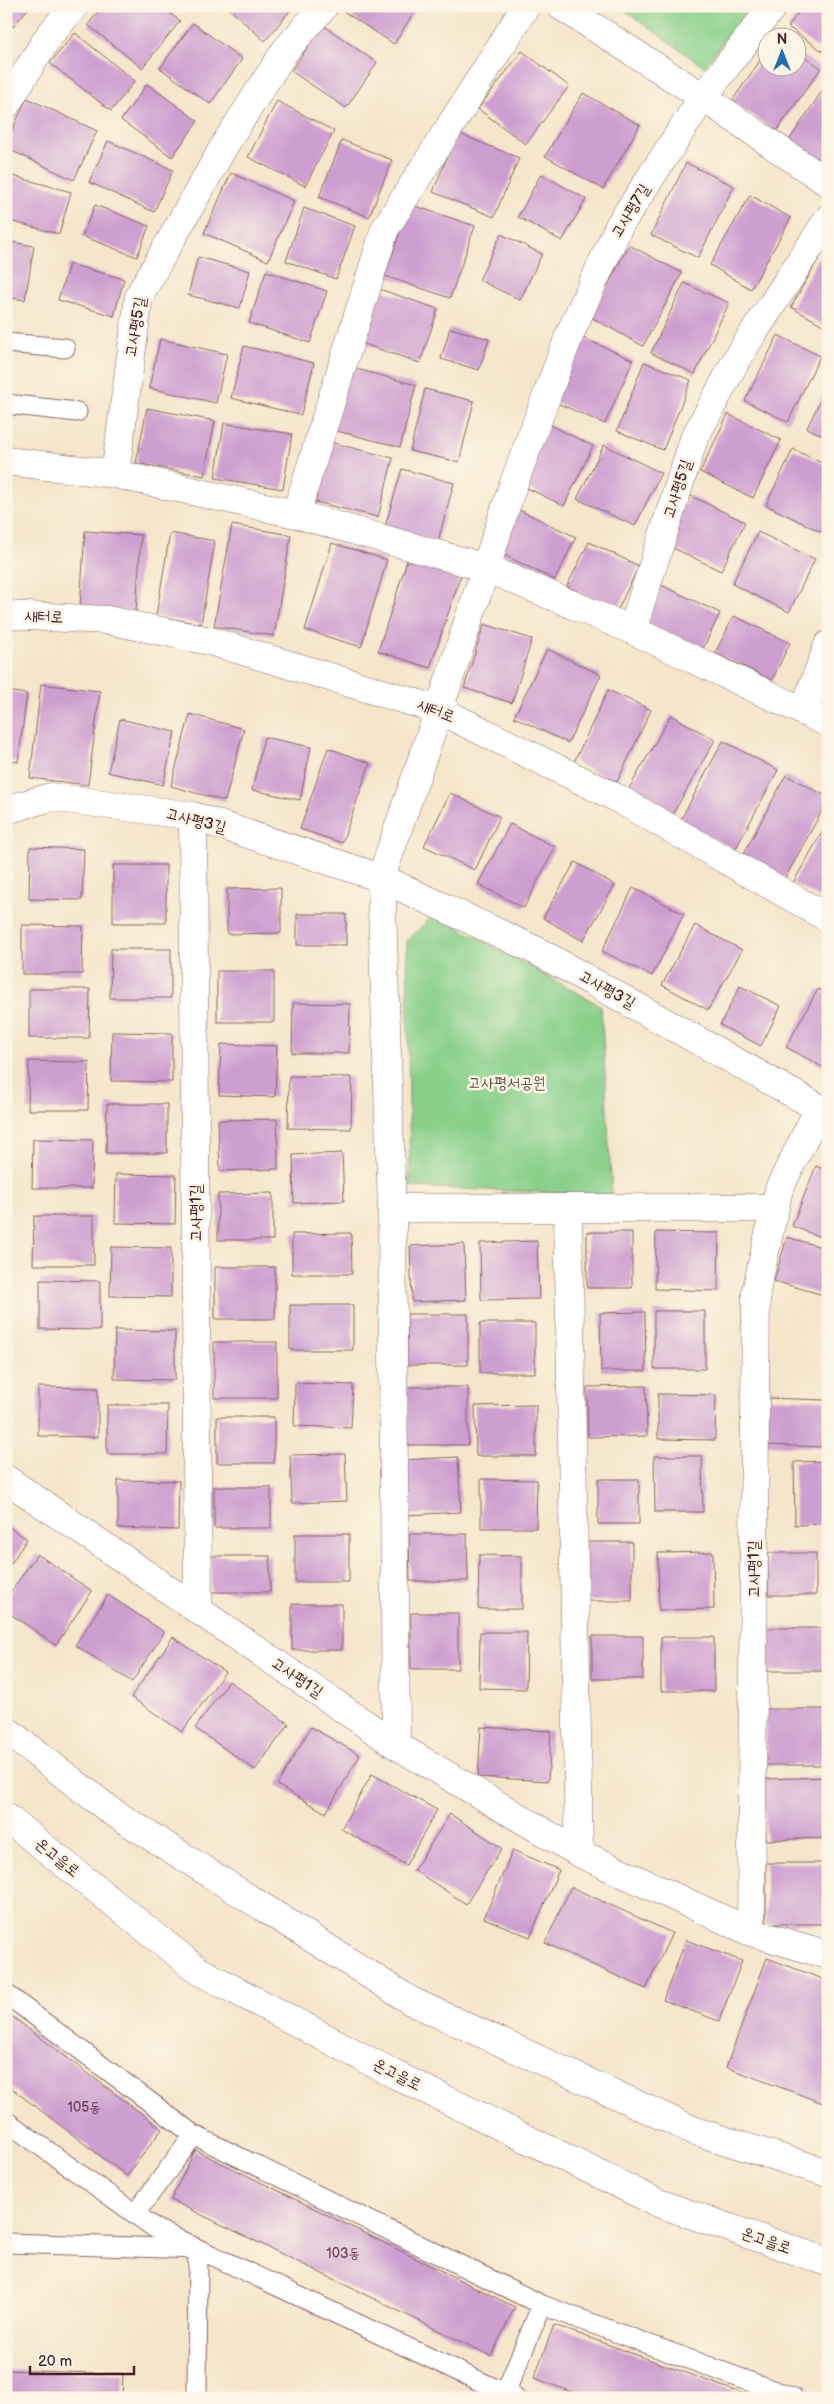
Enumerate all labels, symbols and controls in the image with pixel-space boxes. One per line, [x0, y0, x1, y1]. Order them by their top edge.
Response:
north arrow [756, 28, 806, 78]
text: N [777, 31, 787, 48]
street label: 고사평7길 [608, 181, 654, 241]
street label: 고사평5길 [121, 295, 151, 359]
street label: 고사평5길 [660, 457, 696, 521]
street label: 새터로 [24, 607, 64, 627]
street label: 새터로 [415, 695, 457, 727]
street label: 고사평3길 [164, 804, 228, 838]
street label: 고사평3길 [576, 967, 639, 1013]
park label: 고사평서공원 [468, 1074, 546, 1093]
street label: 고사평1길 [187, 1184, 206, 1242]
street label: 고사평1길 [745, 1540, 764, 1598]
street label: 고사평1길 [268, 1654, 326, 1702]
street label: 온고을로 [31, 1834, 83, 1882]
street label: 온고을로 [370, 2055, 424, 2095]
house number: 105동 [68, 2099, 100, 2116]
street label: 온고을로 [739, 2224, 793, 2258]
house number: 103동 [326, 2245, 360, 2262]
scale bar [30, 2344, 134, 2376]
text: 20 m [38, 2352, 72, 2371]

